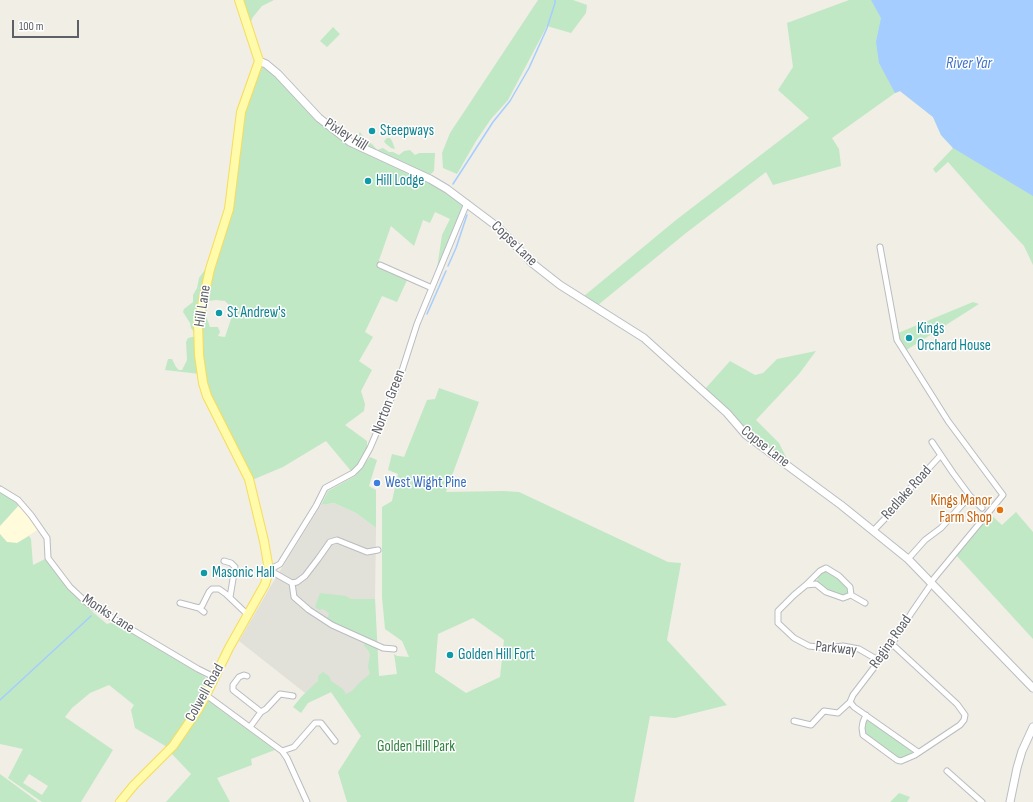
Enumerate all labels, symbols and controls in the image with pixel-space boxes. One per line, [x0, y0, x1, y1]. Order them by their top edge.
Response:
scale bar [14, 12, 81, 38]
text: 100 m [19, 19, 44, 34]
water label: River Yar [946, 54, 992, 74]
street label: Pixley Hill [321, 115, 371, 155]
place label: Steepways [380, 122, 434, 140]
marker: Steepways [367, 126, 377, 136]
place label: Hill Lodge [376, 172, 424, 190]
marker: Hill Lodge [363, 176, 373, 186]
street label: Copse Lane [487, 218, 541, 270]
street label: Hill Lane [191, 284, 215, 328]
place label: St Andrew's [227, 304, 286, 322]
marker: St Andrew's [214, 308, 224, 318]
place label: Kings Orchard House [917, 320, 991, 355]
marker: Kings Orchard House [904, 333, 914, 343]
street label: Norton Green [368, 367, 410, 437]
street label: Copse Lane [737, 422, 793, 472]
street label: Redlake Road [878, 462, 936, 524]
place label: West Wight Pine [385, 474, 466, 492]
marker: West Wight Pine [372, 478, 382, 488]
place label: Kings Manor Farm Shop [931, 492, 992, 527]
marker: Kings Manor Farm Shop [995, 505, 1005, 515]
place label: Masonic Hall [212, 564, 275, 582]
marker: Masonic Hall [199, 568, 209, 578]
street label: Monks Lane [79, 590, 137, 638]
street label: Regina Road [866, 612, 916, 672]
street label: Parkway [814, 638, 858, 660]
place label: Golden Hill Fort [458, 646, 535, 664]
marker: Golden Hill Fort [445, 650, 455, 660]
street label: Colwell Road [182, 661, 228, 725]
park label: Golden Hill Park [377, 738, 455, 756]

